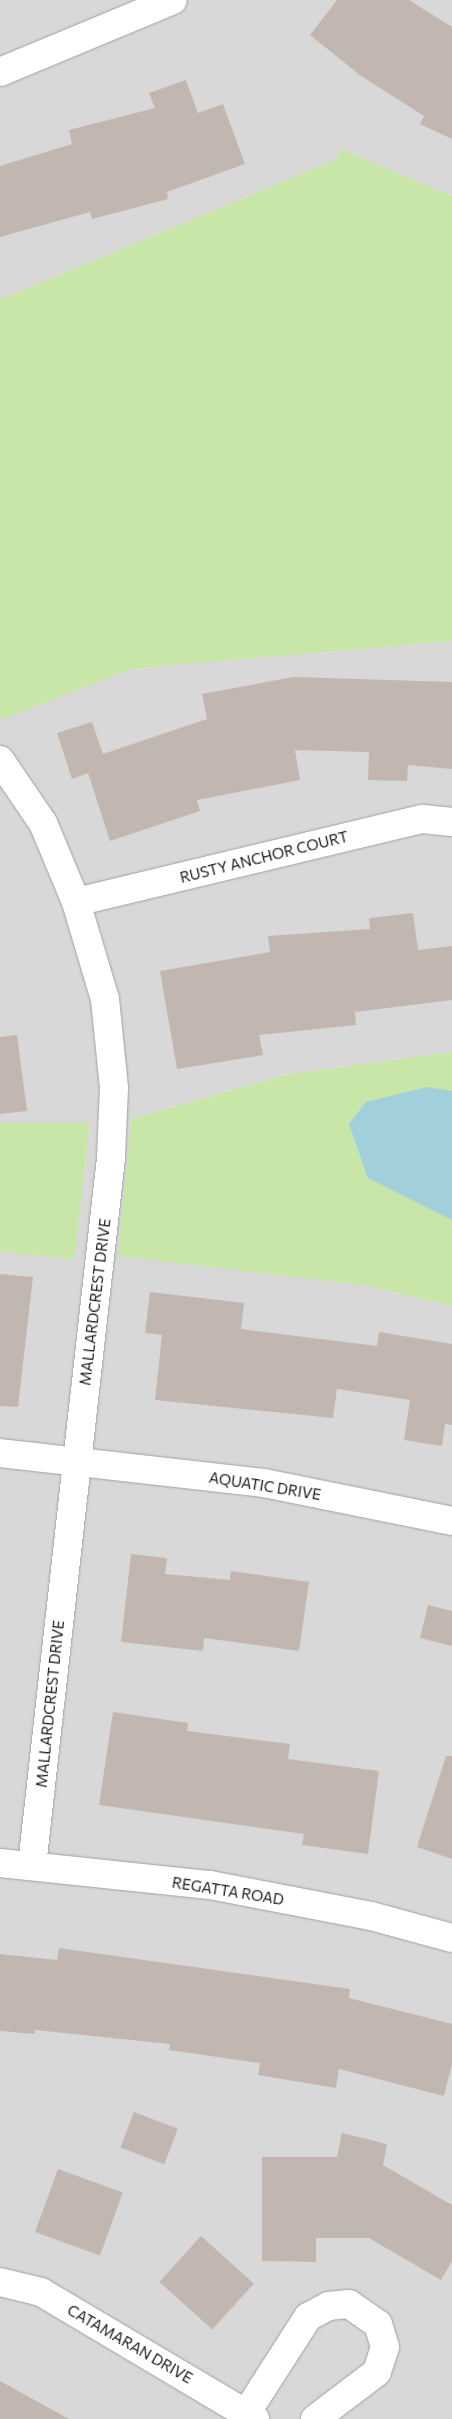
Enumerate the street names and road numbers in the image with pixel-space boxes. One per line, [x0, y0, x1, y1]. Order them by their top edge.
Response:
street label: RUSTY ANCHOR COURT [178, 827, 350, 887]
street label: MALLARDCREST DRIVE [76, 1217, 114, 1387]
street label: AQUATIC DRIVE [208, 1468, 322, 1504]
street label: MALLARDCREST DRIVE [32, 1619, 68, 1789]
street label: REGATTA ROAD [171, 1873, 285, 1909]
street label: CATAMARAN DRIVE [64, 2301, 196, 2387]

